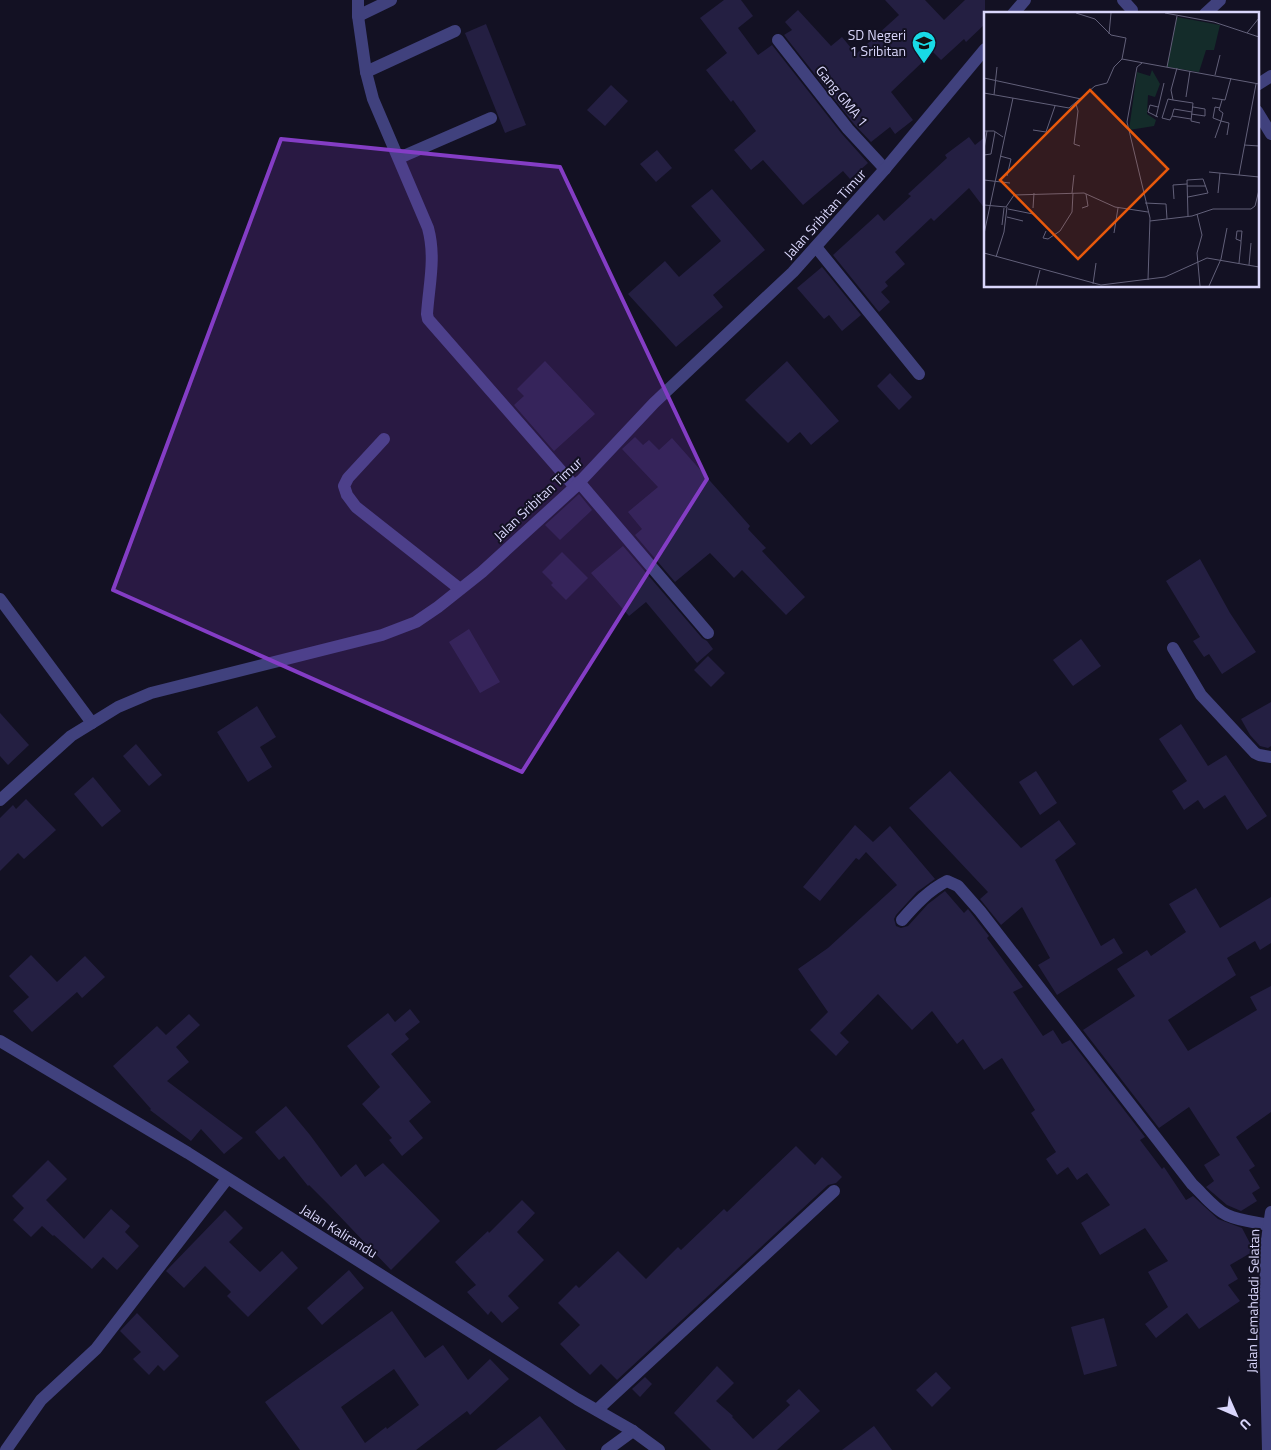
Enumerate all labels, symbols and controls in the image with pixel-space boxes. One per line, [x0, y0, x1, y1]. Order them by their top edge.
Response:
inset map [984, 12, 1258, 288]
place label: SD Negeri 1 Sribitan [848, 24, 906, 61]
school or university icon: SD Negeri 1 Sribitan [911, 30, 937, 64]
street label: Gang GMA 1 [811, 61, 874, 131]
street label: Jalan Sribitan Timur [778, 164, 871, 263]
street label: Jalan Sribitan Timur [489, 452, 587, 545]
street label: Jalan Kalirandu [297, 1199, 382, 1263]
street label: Jalan Lemahdadi Selatan [1241, 1229, 1264, 1373]
north arrow [1211, 1390, 1261, 1440]
text: U [1235, 1414, 1256, 1435]

